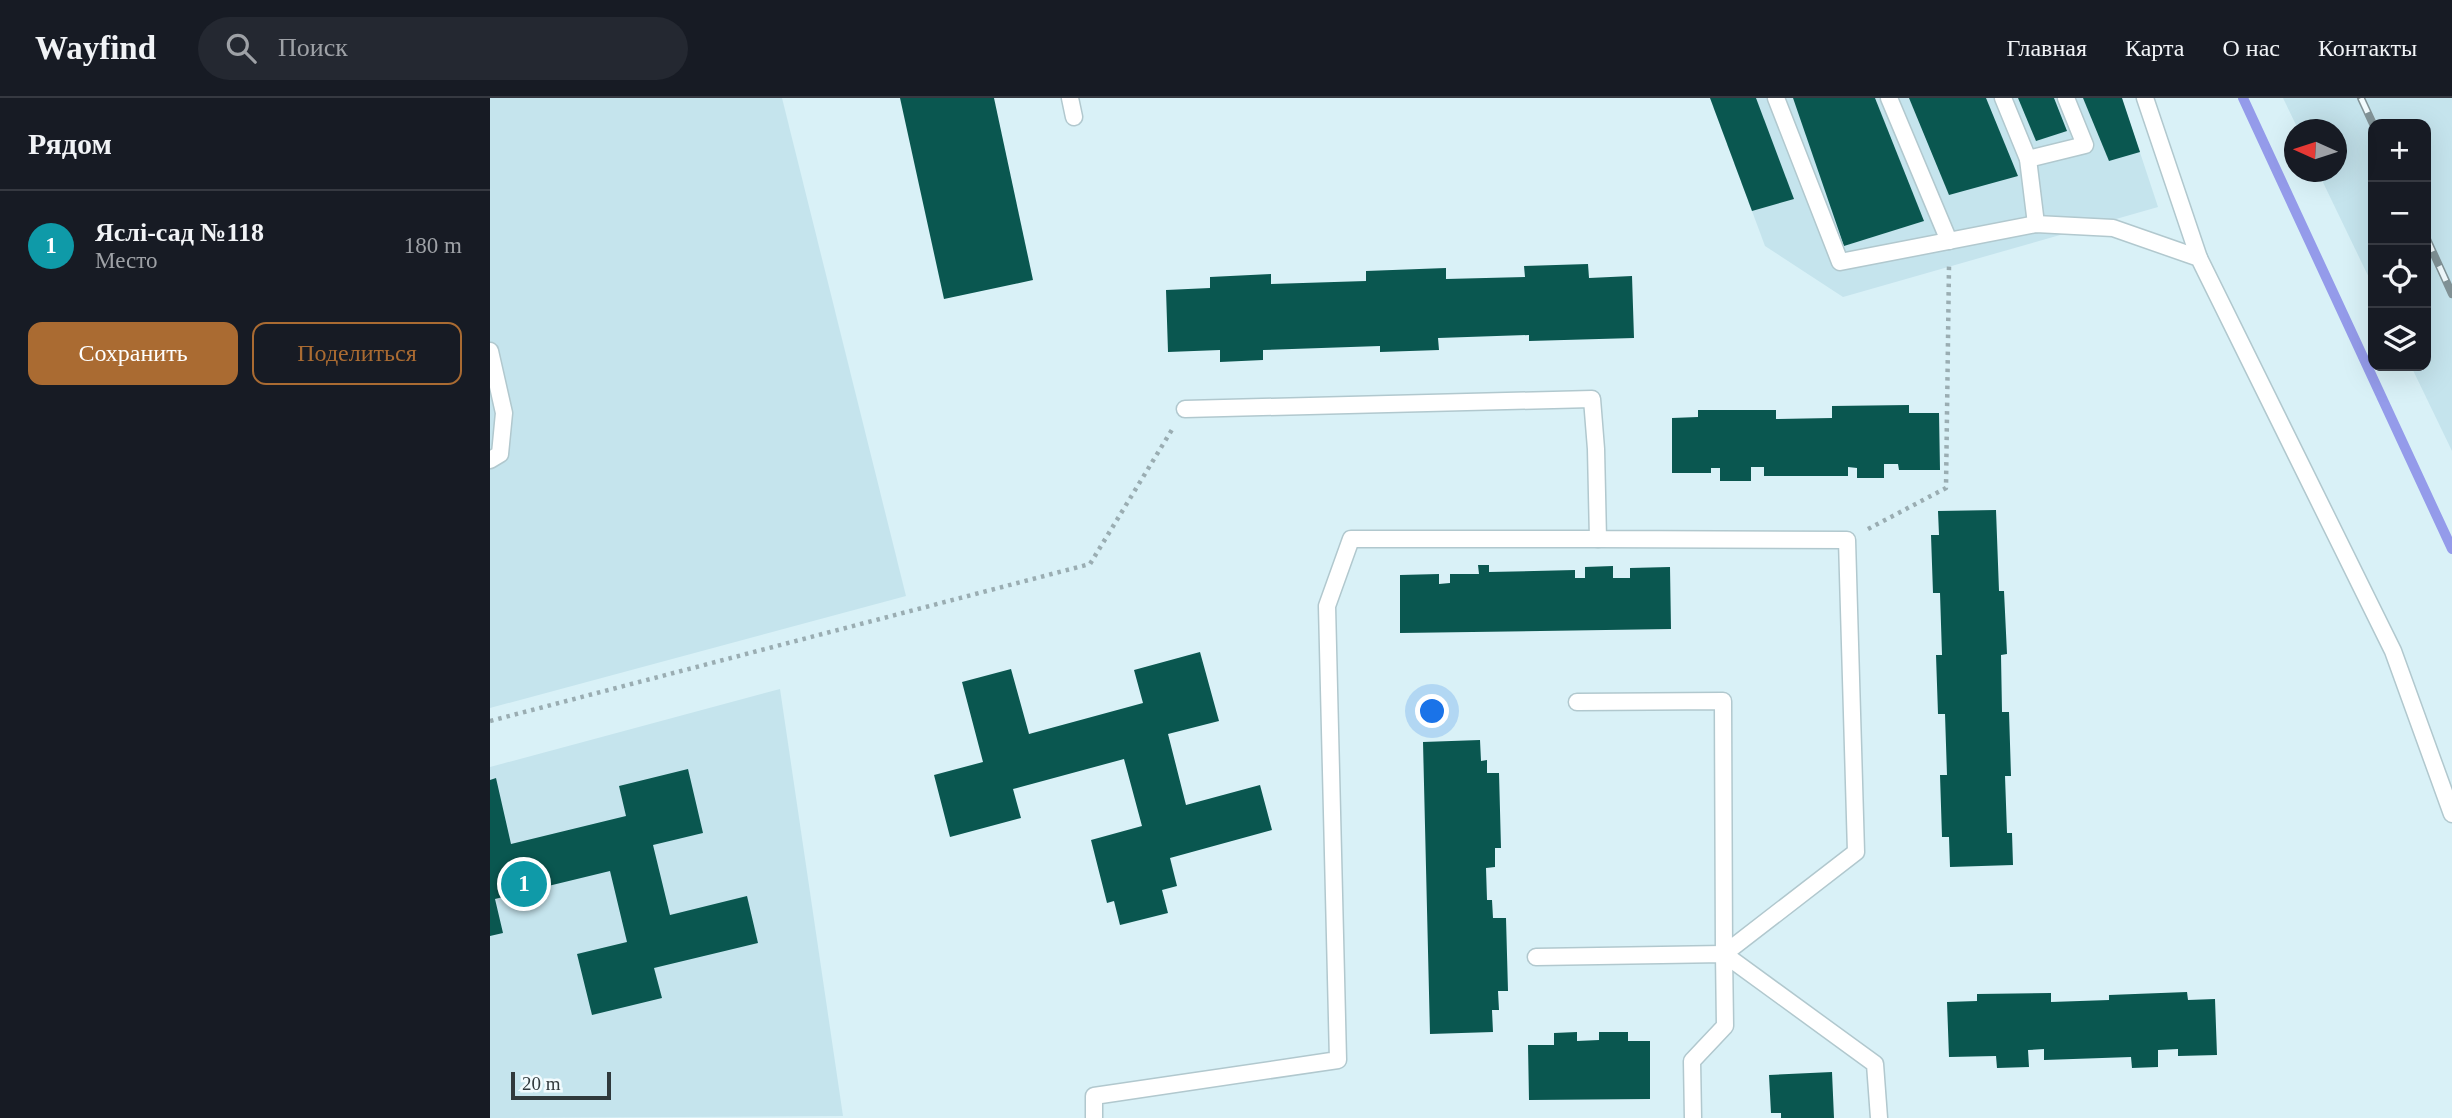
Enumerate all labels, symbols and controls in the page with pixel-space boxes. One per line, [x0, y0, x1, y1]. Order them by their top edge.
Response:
search box [198, 17, 688, 80]
icon: search [222, 29, 260, 67]
text: Wayfind [35, 30, 156, 66]
text: Поиск [278, 33, 348, 62]
text: Главная [2006, 35, 2087, 61]
text: Карта [2125, 35, 2184, 61]
text: О нас [2222, 35, 2280, 61]
text: Контакты [2318, 35, 2417, 61]
north arrow [2284, 119, 2347, 182]
map controls [2368, 119, 2431, 371]
button: + [2368, 119, 2431, 182]
text: Рядом [28, 127, 112, 160]
button: − [2368, 182, 2431, 245]
text: Яслі-сад №118 [95, 218, 264, 247]
text: 1 [45, 233, 57, 258]
text: 180 m [404, 233, 462, 258]
button: locate [2368, 245, 2431, 308]
text: Место [95, 248, 157, 273]
button: layers [2368, 308, 2431, 371]
button: Сохранить [28, 322, 238, 385]
button: Поделиться [252, 322, 462, 385]
your location [1415, 694, 1449, 728]
pin: 1 [501, 858, 547, 910]
scale bar [511, 1069, 611, 1101]
text: 20 m [522, 1073, 561, 1094]

